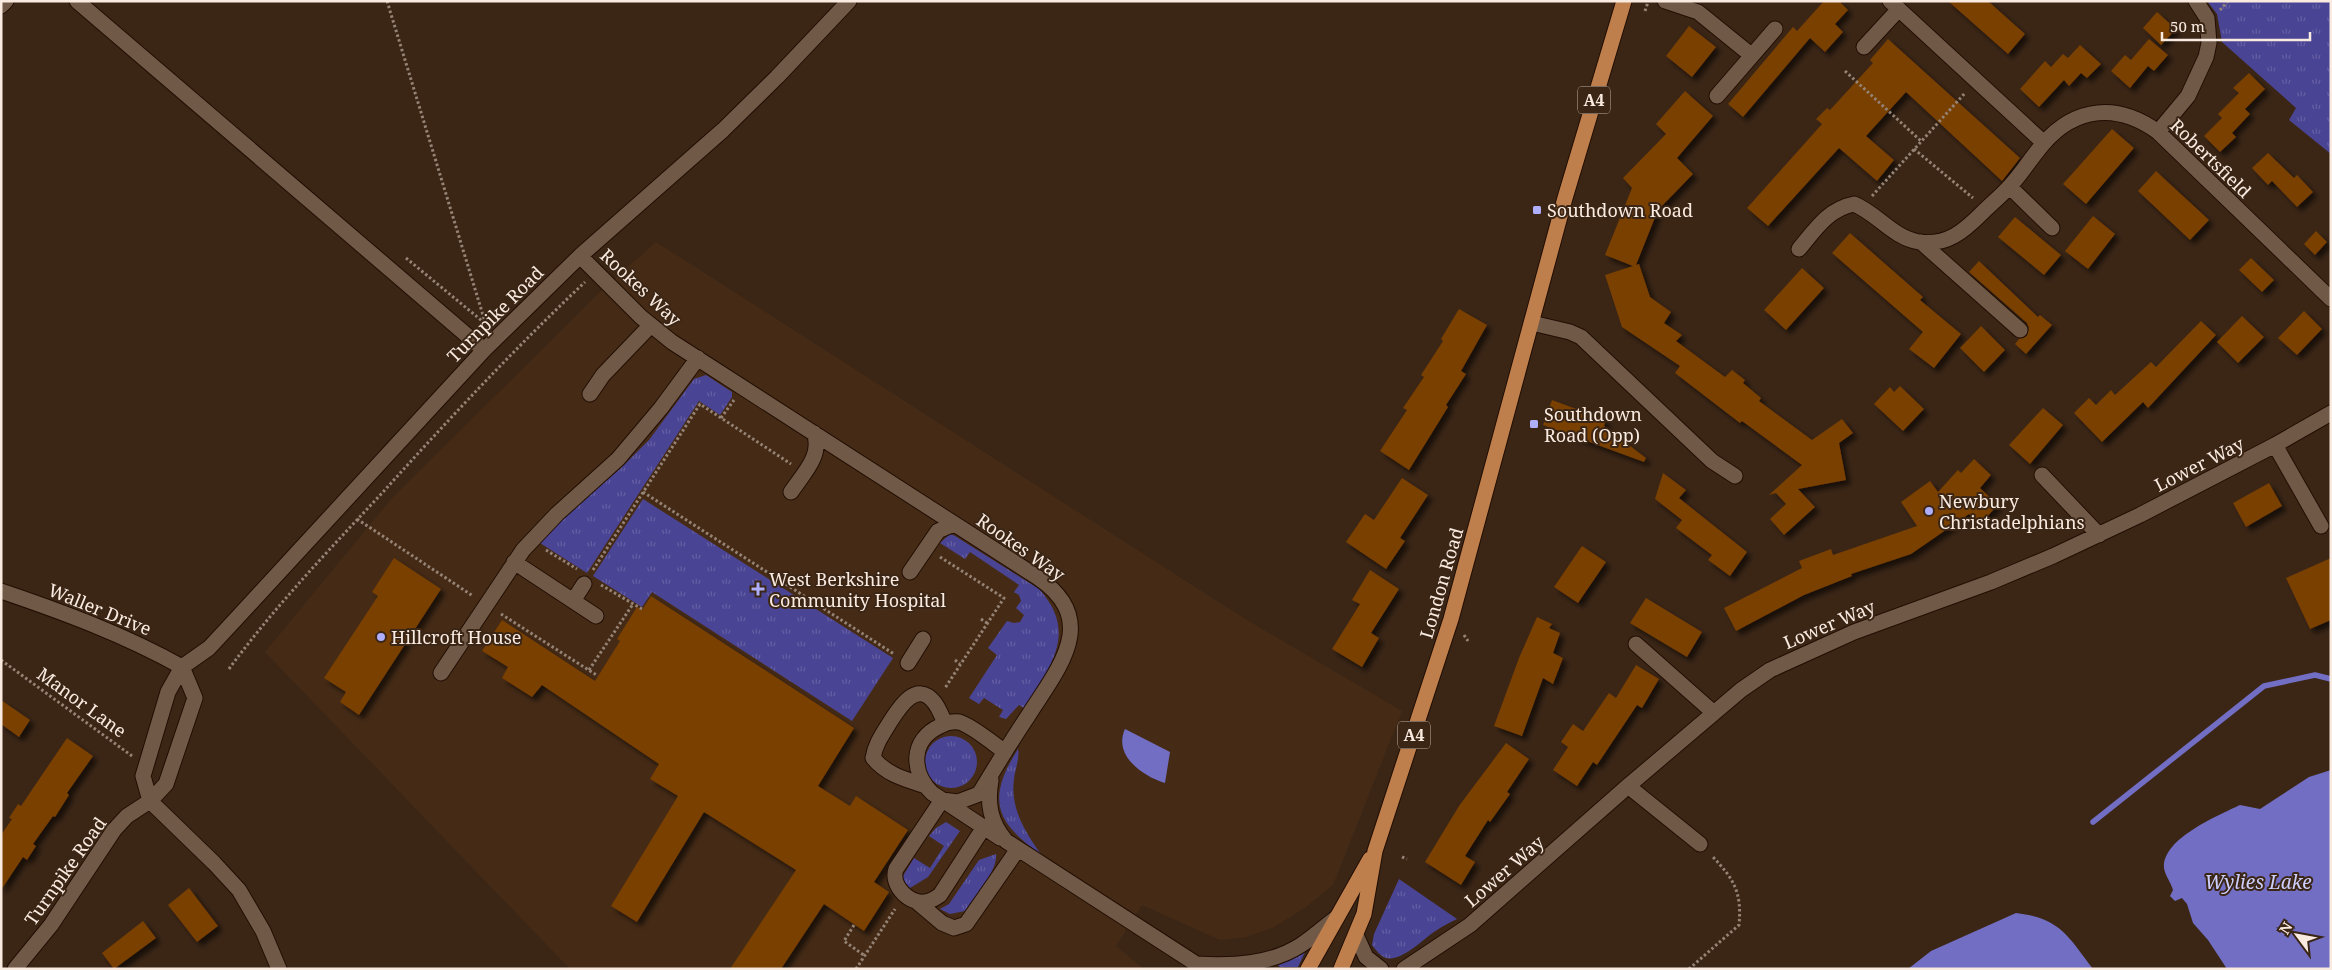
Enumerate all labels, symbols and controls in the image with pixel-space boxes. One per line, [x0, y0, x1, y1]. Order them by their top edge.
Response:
scale bar [2162, 10, 2310, 42]
text: 50 m [2170, 16, 2205, 36]
road number: A4 [1578, 86, 1610, 114]
street label: Robertsfield [2165, 113, 2257, 203]
place label: Southdown Road [1547, 198, 1693, 222]
marker: Southdown Road [1531, 204, 1543, 216]
street label: Rookes Way [595, 243, 687, 331]
street label: Turnpike Road [442, 261, 548, 367]
place label: Southdown Road (Opp) [1544, 402, 1642, 447]
marker: Southdown Road (Opp) [1528, 418, 1540, 430]
street label: Lower Way [2150, 431, 2249, 497]
place label: Newbury Christadelphians [1939, 489, 2085, 534]
marker: Newbury Christadelphians [1923, 505, 1935, 517]
street label: Rookes Way [972, 508, 1071, 587]
street label: London Road [1414, 525, 1468, 641]
place label: West Berkshire Community Hospital [769, 567, 947, 612]
street label: Waller Drive [45, 577, 155, 641]
marker: West Berkshire Community Hospital [751, 582, 765, 596]
street label: Lower Way [1779, 594, 1879, 654]
place label: Hillcroft House [391, 625, 521, 649]
marker: Hillcroft House [375, 631, 387, 643]
street label: Manor Lane [33, 662, 131, 742]
road number: A4 [1398, 722, 1430, 748]
street label: Turnpike Road [19, 812, 111, 930]
street label: Lower Way [1459, 829, 1549, 912]
water label: Wylies Lake [2204, 869, 2312, 895]
north arrow [2272, 910, 2322, 960]
text: N [2275, 918, 2297, 938]

